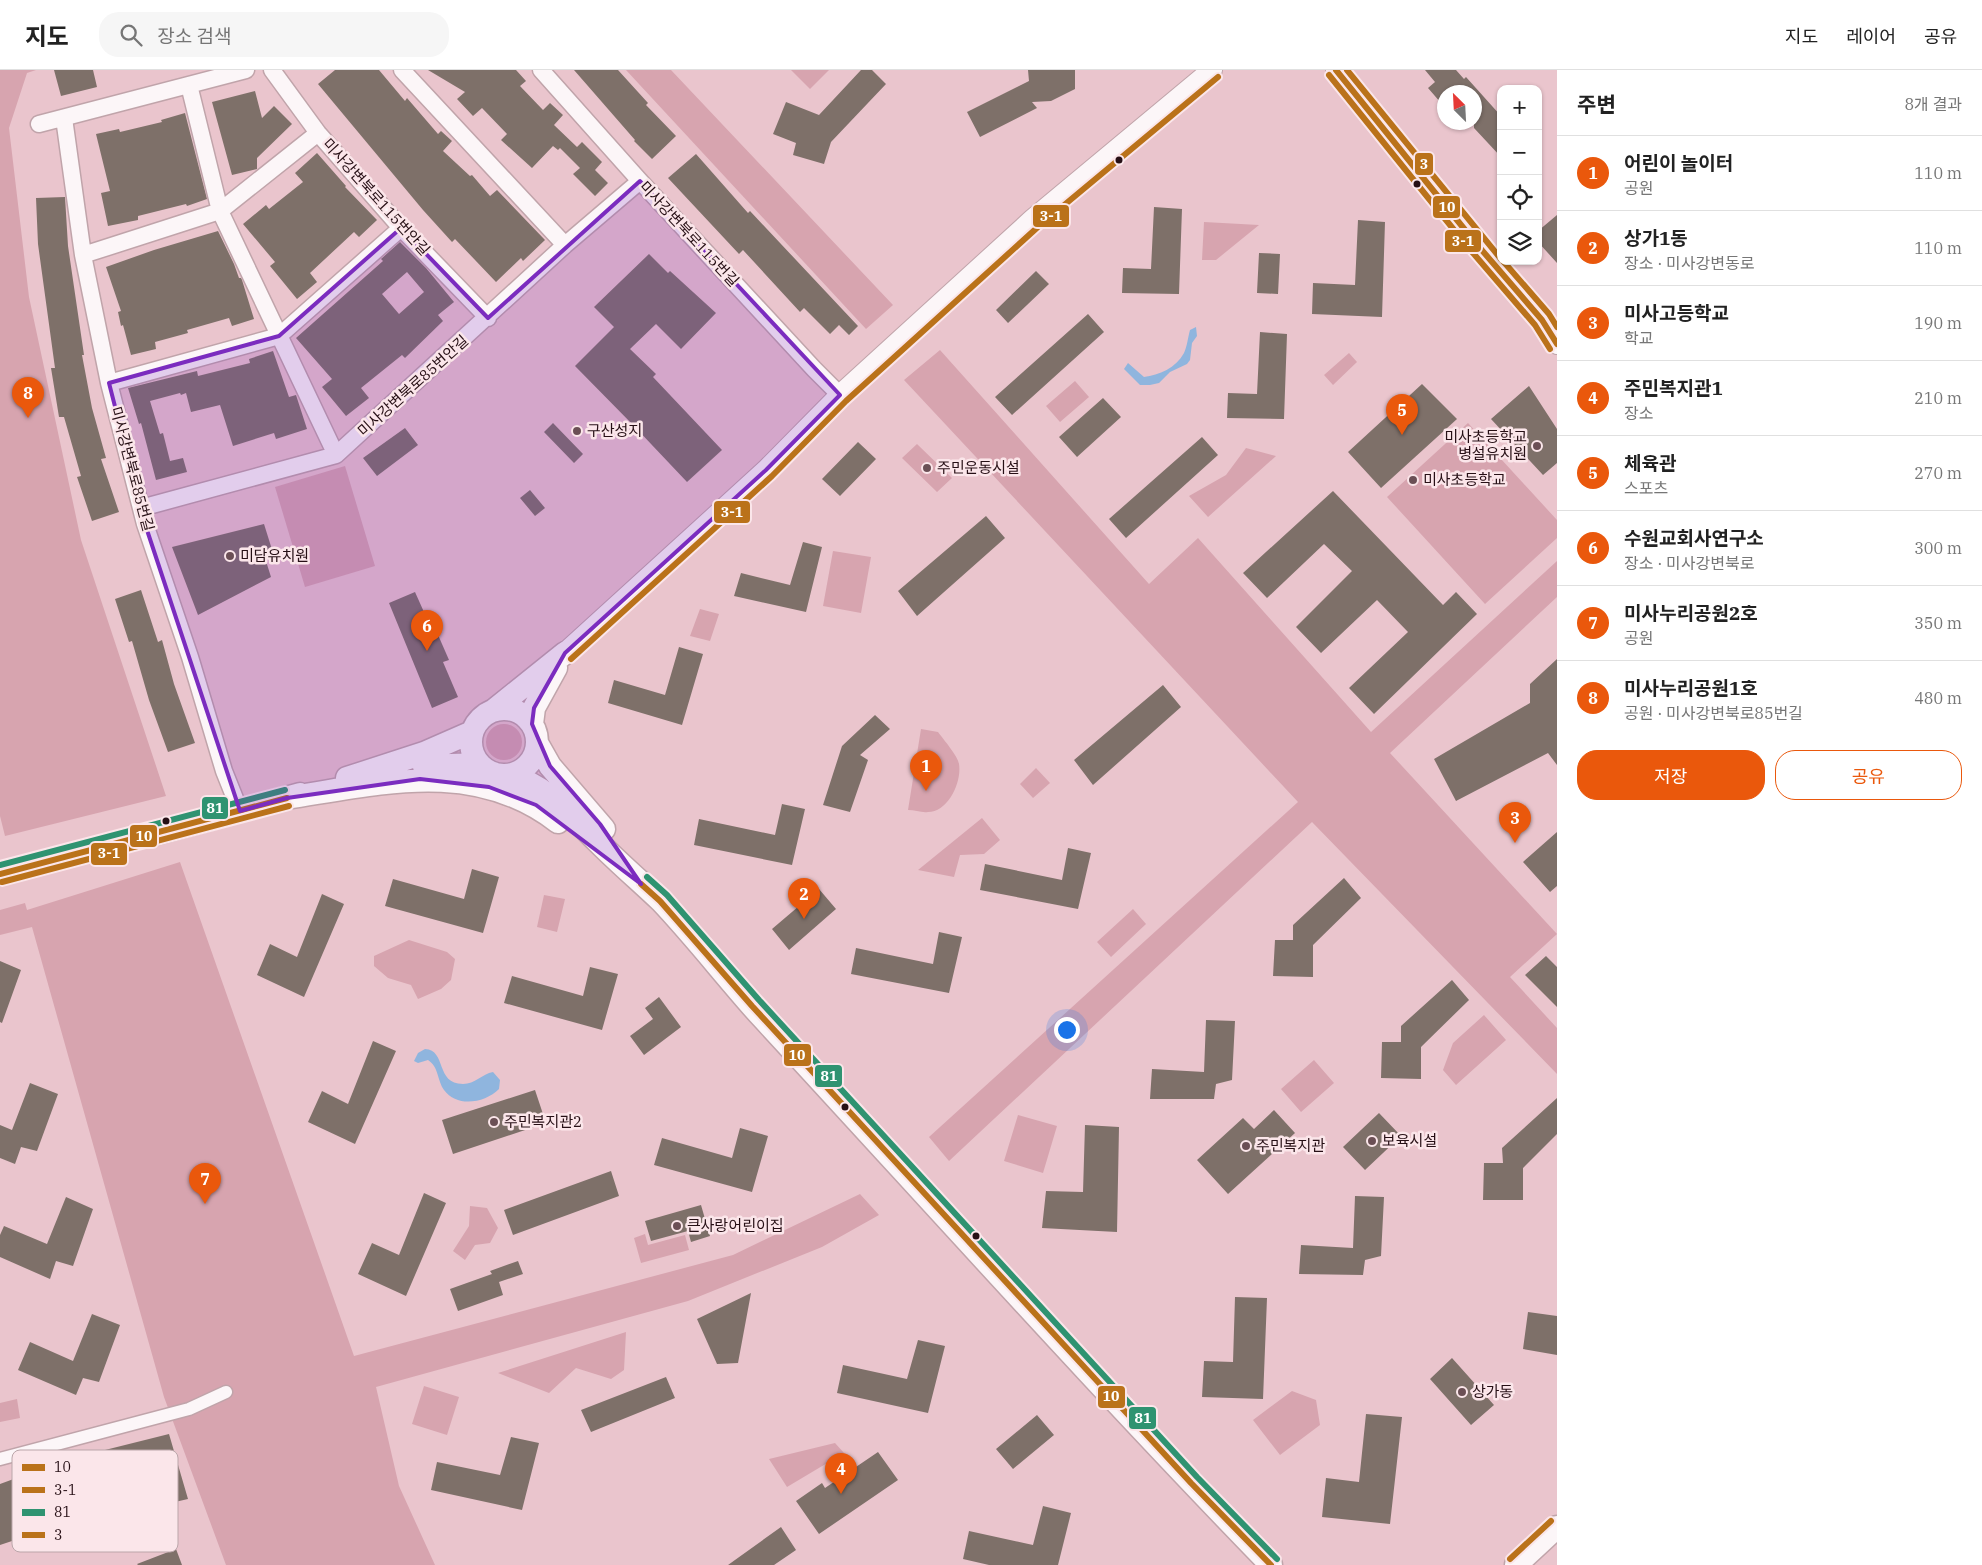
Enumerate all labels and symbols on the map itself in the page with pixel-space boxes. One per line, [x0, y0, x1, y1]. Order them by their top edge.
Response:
north arrow [1437, 85, 1482, 130]
street label: 미사강변북로115번안길 [319, 134, 434, 259]
line badge: 3 [1414, 152, 1434, 176]
unlabelled marker [1114, 155, 1124, 165]
text: 3 [1420, 155, 1428, 173]
street label: 미사강변북로115번길 [636, 177, 743, 290]
unlabelled marker [1412, 179, 1422, 189]
line badge: 10 [1432, 195, 1461, 219]
text: 10 [1439, 198, 1455, 216]
line badge: 3-1 [1032, 204, 1070, 228]
text: 3-1 [1040, 207, 1062, 225]
line badge: 3-1 [1444, 229, 1482, 253]
text: 3-1 [1452, 232, 1474, 250]
street label: 미사강변북로85번안길 [353, 331, 472, 440]
pin: 8 [12, 377, 44, 418]
pin: 5 [1386, 394, 1418, 435]
street label: 미사강변북로85번길 [107, 404, 158, 533]
place label: 구산성지 [587, 421, 642, 440]
marker: 구산성지 [571, 425, 583, 437]
place label: 미사초등학교 병설유치원 [1444, 427, 1527, 463]
marker: 미사초등학교 병설유치원 [1531, 440, 1543, 452]
place label: 주민운동시설 [937, 458, 1020, 477]
marker: 주민운동시설 [921, 462, 933, 474]
place label: 미사초등학교 [1423, 470, 1506, 489]
marker: 미사초등학교 [1407, 474, 1419, 486]
line badge: 3-1 [713, 500, 751, 524]
text: 3-1 [721, 503, 743, 521]
place label: 미담유치원 [240, 546, 309, 565]
marker: 미담유치원 [224, 550, 236, 562]
pin: 6 [411, 610, 443, 651]
pin: 1 [910, 750, 942, 791]
line badge: 81 [201, 796, 229, 820]
text: 81 [207, 799, 223, 817]
pin: 3 [1499, 802, 1531, 843]
unlabelled marker [161, 816, 171, 826]
line badge: 10 [129, 824, 158, 848]
text: 10 [136, 827, 152, 845]
line badge: 3-1 [90, 842, 128, 866]
text: 3-1 [98, 844, 120, 862]
pin: 2 [788, 878, 820, 919]
your location [1054, 1017, 1080, 1043]
line badge: 10 [783, 1043, 812, 1067]
text: 10 [789, 1046, 805, 1064]
line badge: 81 [814, 1064, 843, 1088]
text: 81 [821, 1067, 837, 1085]
unlabelled marker [840, 1102, 850, 1112]
place label: 주민복지관2 [504, 1112, 582, 1131]
marker: 주민복지관2 [488, 1116, 500, 1128]
place label: 보육시설 [1382, 1131, 1437, 1150]
marker: 보육시설 [1366, 1135, 1378, 1147]
place label: 주민복지관 [1256, 1136, 1325, 1155]
marker: 주민복지관 [1240, 1140, 1252, 1152]
pin: 7 [189, 1163, 221, 1204]
place label: 큰사랑어린이집 [687, 1216, 784, 1235]
marker: 큰사랑어린이집 [671, 1220, 683, 1232]
unlabelled marker [971, 1231, 981, 1241]
place label: 상가동 [1472, 1382, 1513, 1401]
line badge: 10 [1097, 1385, 1126, 1409]
marker: 상가동 [1456, 1386, 1468, 1398]
text: 10 [1103, 1387, 1119, 1405]
line badge: 81 [1128, 1406, 1157, 1430]
text: 81 [1135, 1409, 1151, 1427]
legend [12, 1450, 178, 1552]
pin: 4 [825, 1453, 857, 1494]
text: 10 [54, 1458, 71, 1476]
text: 3-1 [54, 1481, 76, 1499]
text: 81 [54, 1503, 71, 1521]
text: 3 [54, 1526, 62, 1544]

